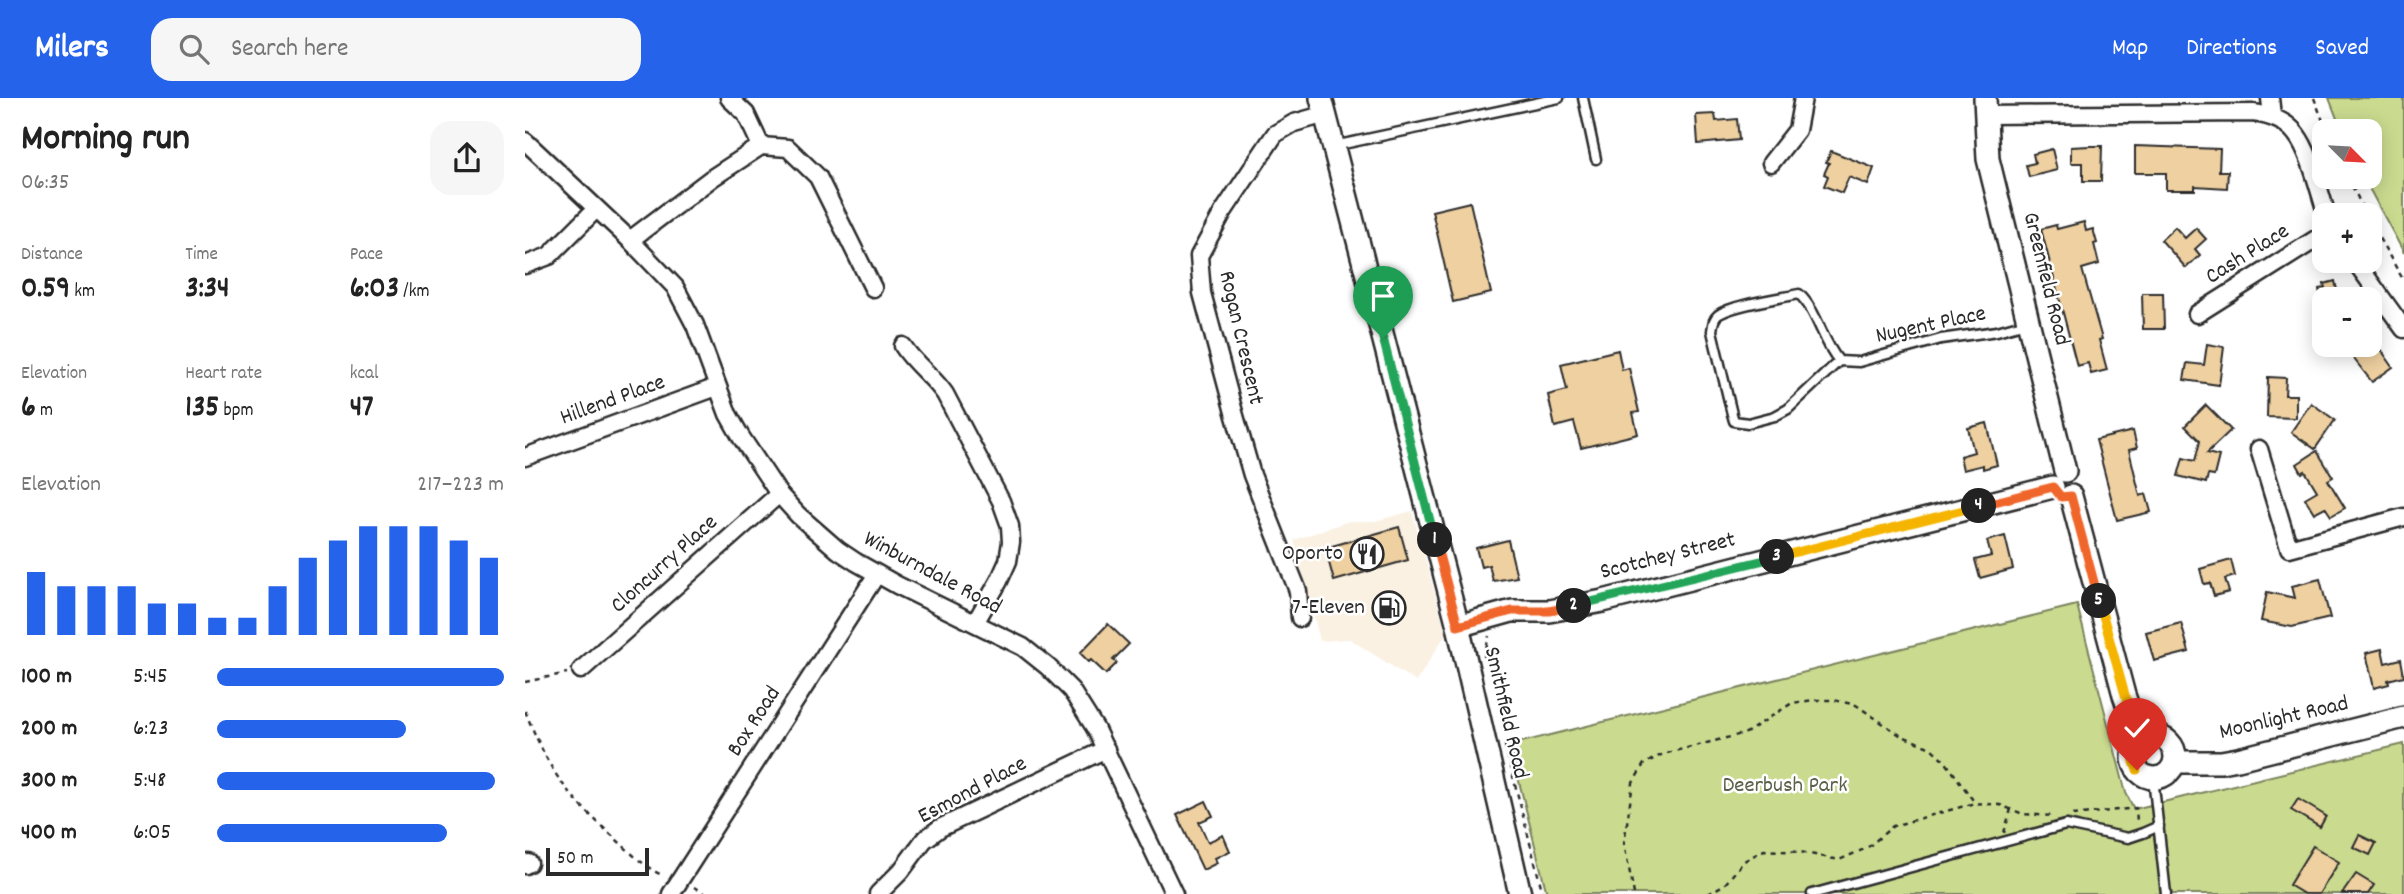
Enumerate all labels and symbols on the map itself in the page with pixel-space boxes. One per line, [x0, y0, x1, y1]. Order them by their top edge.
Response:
north arrow [2312, 119, 2382, 189]
street label: Greenfield Road [2013, 209, 2077, 349]
street label: Cash Place [2200, 216, 2296, 294]
pin [1353, 266, 1413, 338]
street label: Rogan Crescent [1209, 268, 1271, 408]
street label: Nugent Place [1873, 298, 1989, 354]
street label: Hillend Place [556, 367, 670, 435]
pin: 4 [1961, 488, 1997, 524]
street label: Cloncurry Place [604, 508, 726, 622]
pin: 1 [1417, 522, 1453, 558]
street label: Winburndale Road [857, 524, 1007, 624]
street label: Scotchey Street [1597, 524, 1739, 590]
restaurant icon: Oporto [1348, 535, 1386, 573]
place label: Oporto [1282, 538, 1343, 571]
pin: 3 [1759, 540, 1795, 574]
pin: 5 [2081, 584, 2117, 618]
pin: 2 [1557, 588, 1591, 624]
fuel station icon: 7-Eleven [1370, 589, 1408, 627]
place label: 7-Eleven [1292, 592, 1365, 625]
street label: Smithfield Road [1474, 644, 1536, 782]
street label: Box Road [720, 680, 790, 764]
street label: Moonlight Road [2216, 688, 2352, 750]
pin [2107, 698, 2167, 770]
street label: Esmond Place [913, 749, 1033, 833]
park label: Deerbush Park [1722, 770, 1848, 803]
scale bar [546, 845, 649, 877]

